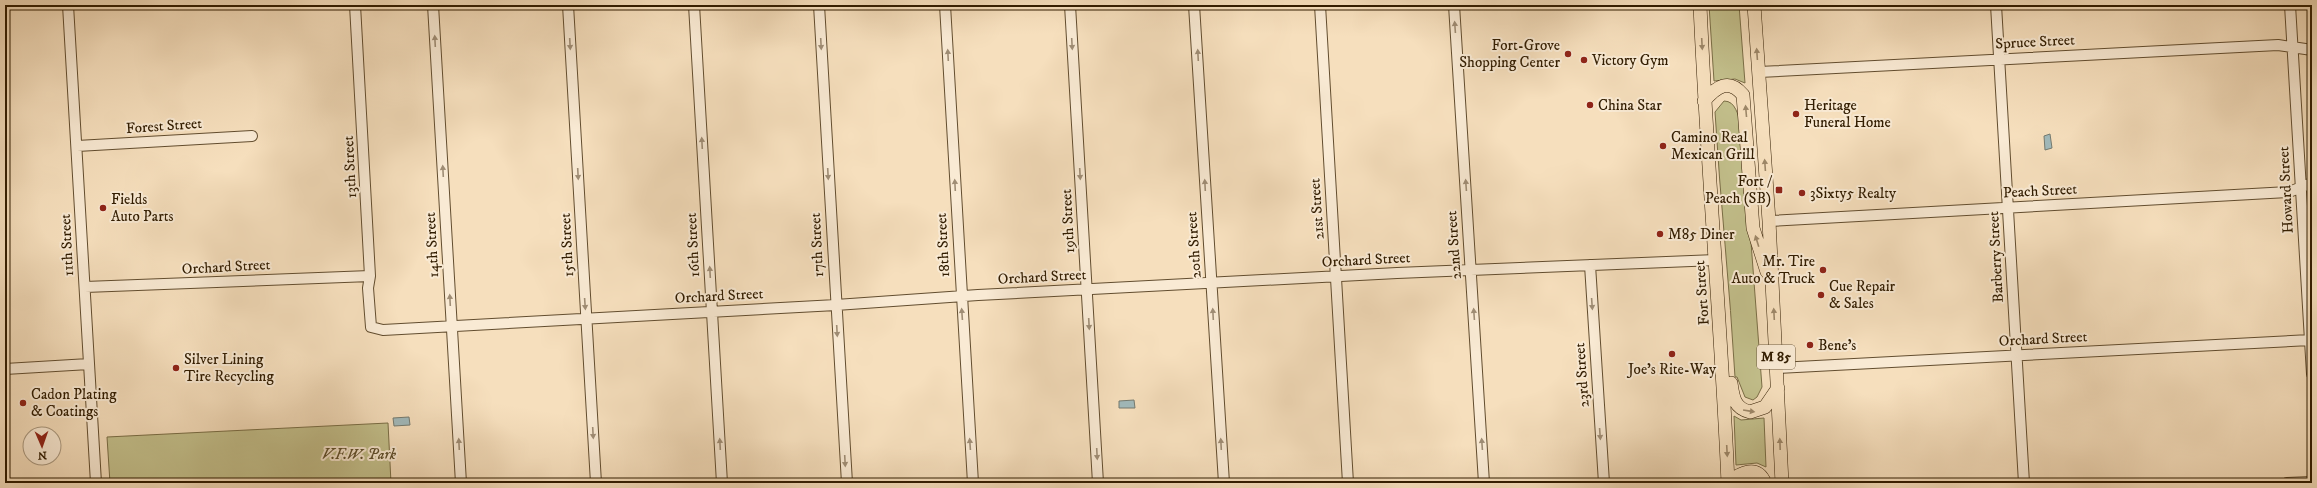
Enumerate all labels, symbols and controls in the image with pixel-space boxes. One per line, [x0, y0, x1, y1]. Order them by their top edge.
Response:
one-way arrow [1452, 21, 1459, 33]
street label: Spruce Street [1995, 30, 2075, 54]
one-way arrow [432, 35, 439, 47]
place label: Fort-Grove Shopping Center [1459, 36, 1560, 72]
one-way arrow [567, 38, 574, 50]
one-way arrow [818, 38, 825, 50]
one-way arrow [1069, 38, 1076, 50]
one-way arrow [1698, 38, 1705, 50]
one-way arrow [1754, 48, 1761, 60]
one-way arrow [944, 49, 951, 61]
one-way arrow [1194, 49, 1201, 61]
marker: Fort-Grove Shopping Center [1563, 49, 1573, 59]
place label: Victory Gym [1591, 51, 1669, 70]
marker: Victory Gym [1579, 55, 1589, 65]
place label: China Star [1598, 96, 1662, 115]
place label: Heritage Funeral Home [1804, 96, 1891, 132]
marker: China Star [1585, 100, 1595, 110]
one-way arrow [1743, 105, 1749, 117]
marker: Heritage Funeral Home [1791, 109, 1801, 119]
street label: Forest Street [125, 114, 203, 138]
place label: Camino Real Mexican Grill [1671, 128, 1755, 164]
street label: 13th Street [339, 135, 361, 199]
one-way arrow [699, 137, 706, 149]
marker: Camino Real Mexican Grill [1658, 141, 1668, 151]
street label: Howard Street [2274, 146, 2298, 234]
one-way arrow [1761, 158, 1768, 171]
one-way arrow [439, 165, 446, 177]
one-way arrow [574, 168, 581, 180]
one-way arrow [825, 168, 832, 180]
one-way arrow [1077, 168, 1083, 181]
place label: Fort / Peach (SB) [1705, 172, 1773, 208]
one-way arrow [952, 178, 958, 191]
street label: 21st Street [1305, 178, 1329, 240]
one-way arrow [1202, 179, 1209, 191]
one-way arrow [1462, 179, 1469, 191]
street label: Peach Street [2002, 180, 2078, 202]
place label: 3Sixty5 Realty [1810, 184, 1897, 203]
marker: Fort / Peach (SB) [1774, 185, 1784, 195]
street label: 19th Street [1057, 188, 1079, 254]
marker: 3Sixty5 Realty [1797, 188, 1807, 198]
place label: Fields Auto Parts [111, 190, 174, 226]
marker: Fields Auto Parts [98, 203, 108, 213]
street label: 22nd Street [1442, 210, 1466, 280]
street label: 20th Street [1182, 211, 1206, 279]
street label: Barberry Street [1984, 211, 2008, 303]
street label: 14th Street [421, 212, 443, 278]
street label: 15th Street [556, 212, 578, 278]
street label: 16th Street [682, 212, 704, 278]
street label: 17th Street [806, 212, 828, 278]
street label: 18th Street [932, 212, 954, 278]
street label: 11th Street [56, 213, 78, 277]
place label: M85 Diner [1668, 225, 1735, 244]
marker: M85 Diner [1655, 229, 1665, 239]
one-way arrow [1754, 234, 1760, 246]
street label: Orchard Street [1321, 248, 1411, 272]
place label: Mr. Tire Auto & Truck [1732, 252, 1816, 288]
street label: Orchard Street [181, 255, 271, 279]
street label: Fort Street [1690, 260, 1714, 326]
street label: Orchard Street [997, 265, 1087, 289]
marker: Mr. Tire Auto & Truck [1818, 265, 1828, 275]
one-way arrow [706, 266, 713, 278]
place label: Cue Repair & Sales [1829, 277, 1896, 313]
street label: Orchard Street [674, 284, 764, 308]
marker: Cue Repair & Sales [1816, 290, 1826, 300]
one-way arrow [447, 294, 454, 306]
one-way arrow [582, 297, 589, 310]
one-way arrow [1589, 298, 1596, 310]
one-way arrow [959, 308, 966, 320]
one-way arrow [1210, 308, 1217, 320]
one-way arrow [1470, 308, 1477, 320]
one-way arrow [1770, 308, 1777, 320]
one-way arrow [1086, 318, 1092, 331]
one-way arrow [834, 325, 841, 338]
street label: Orchard Street [1998, 327, 2088, 351]
place label: Bene's [1818, 336, 1856, 355]
marker: Bene's [1805, 340, 1815, 350]
street label: 23rd Street [1570, 342, 1594, 408]
road number: M 85 [1757, 345, 1795, 369]
marker: Joe's Rite-Way [1667, 349, 1677, 359]
place label: Silver Lining Tire Recycling [184, 350, 274, 386]
place label: Joe's Rite-Way [1626, 360, 1717, 379]
marker: Silver Lining Tire Recycling [171, 363, 181, 373]
place label: Cadon Plating & Coatings [31, 385, 117, 421]
marker: Cadon Plating & Coatings [18, 398, 28, 408]
one-way arrow [1742, 408, 1755, 414]
north arrow [22, 426, 62, 466]
one-way arrow [590, 427, 597, 439]
one-way arrow [1597, 428, 1604, 440]
one-way arrow [455, 438, 462, 450]
one-way arrow [716, 438, 723, 450]
one-way arrow [967, 438, 974, 450]
one-way arrow [1218, 438, 1225, 450]
one-way arrow [1478, 438, 1485, 450]
one-way arrow [1777, 438, 1784, 450]
park label: V.F.W. Park [322, 445, 397, 464]
one-way arrow [1724, 445, 1730, 458]
text: N [38, 448, 47, 462]
one-way arrow [1093, 448, 1100, 460]
one-way arrow [842, 455, 849, 467]

